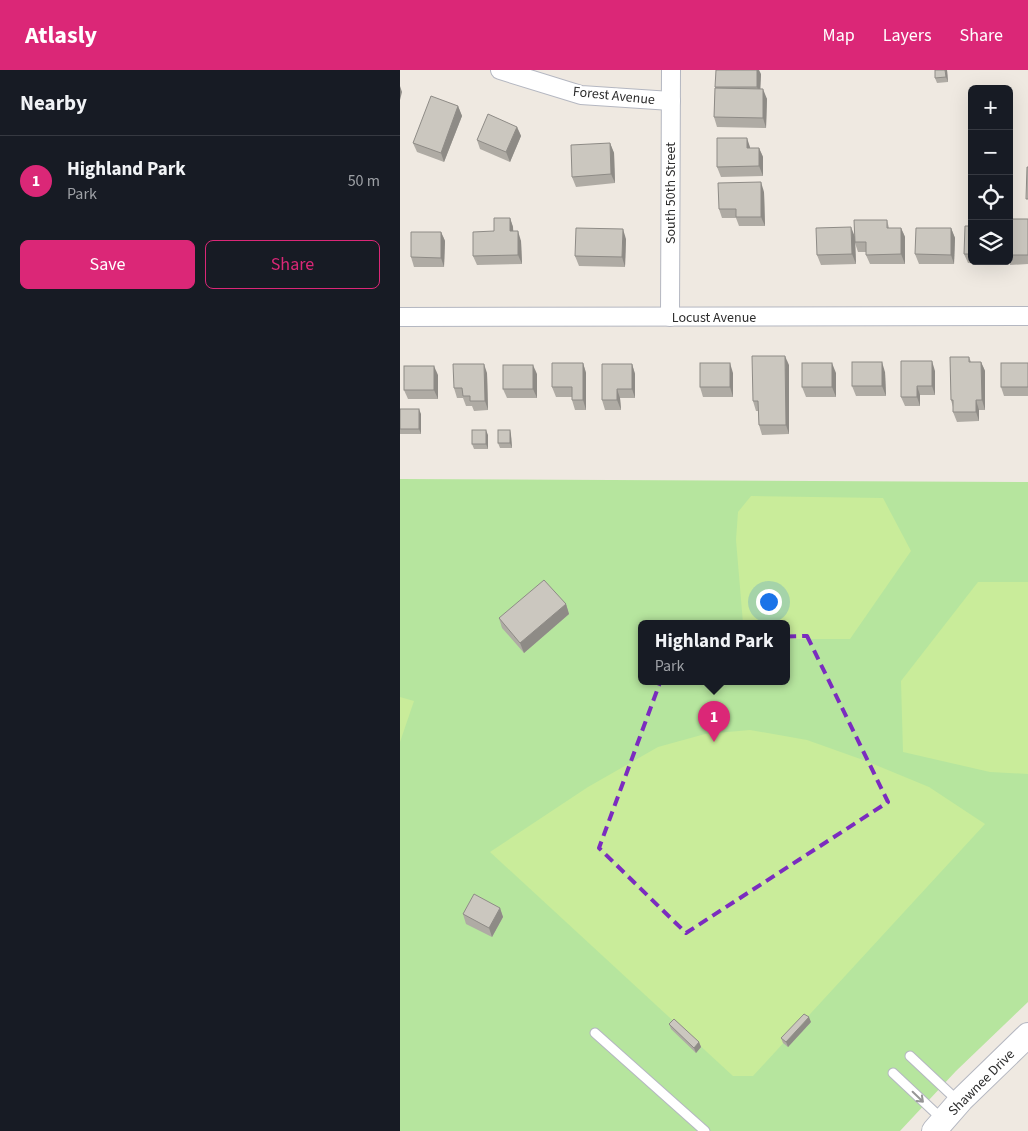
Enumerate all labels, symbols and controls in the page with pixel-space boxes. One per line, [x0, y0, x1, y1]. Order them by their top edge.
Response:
text: Atlasly [25, 18, 97, 53]
text: Map [823, 23, 855, 48]
text: Layers [883, 23, 932, 48]
text: Share [960, 23, 1003, 48]
street label: Forest Avenue [572, 82, 656, 110]
map controls [968, 85, 1013, 265]
button: + [968, 85, 1013, 130]
text: Nearby [20, 88, 87, 118]
button: − [968, 130, 1013, 175]
street label: South 50th Street [661, 142, 681, 244]
text: Highland Park [67, 156, 186, 183]
text: 1 [32, 170, 40, 192]
text: 50 m [348, 170, 380, 192]
button: locate [968, 175, 1013, 220]
text: Park [67, 183, 97, 205]
button: layers [968, 220, 1013, 265]
button: Save [20, 240, 195, 289]
button: Share [205, 240, 380, 289]
street label: Locust Avenue [672, 308, 756, 328]
your location [756, 589, 782, 615]
popup [638, 620, 790, 685]
text: Highland Park [655, 628, 773, 655]
text: Park [655, 655, 685, 677]
pin: 1 [698, 701, 730, 742]
street label: Shawnee Drive [944, 1045, 1020, 1121]
one-way arrow [912, 1091, 925, 1103]

